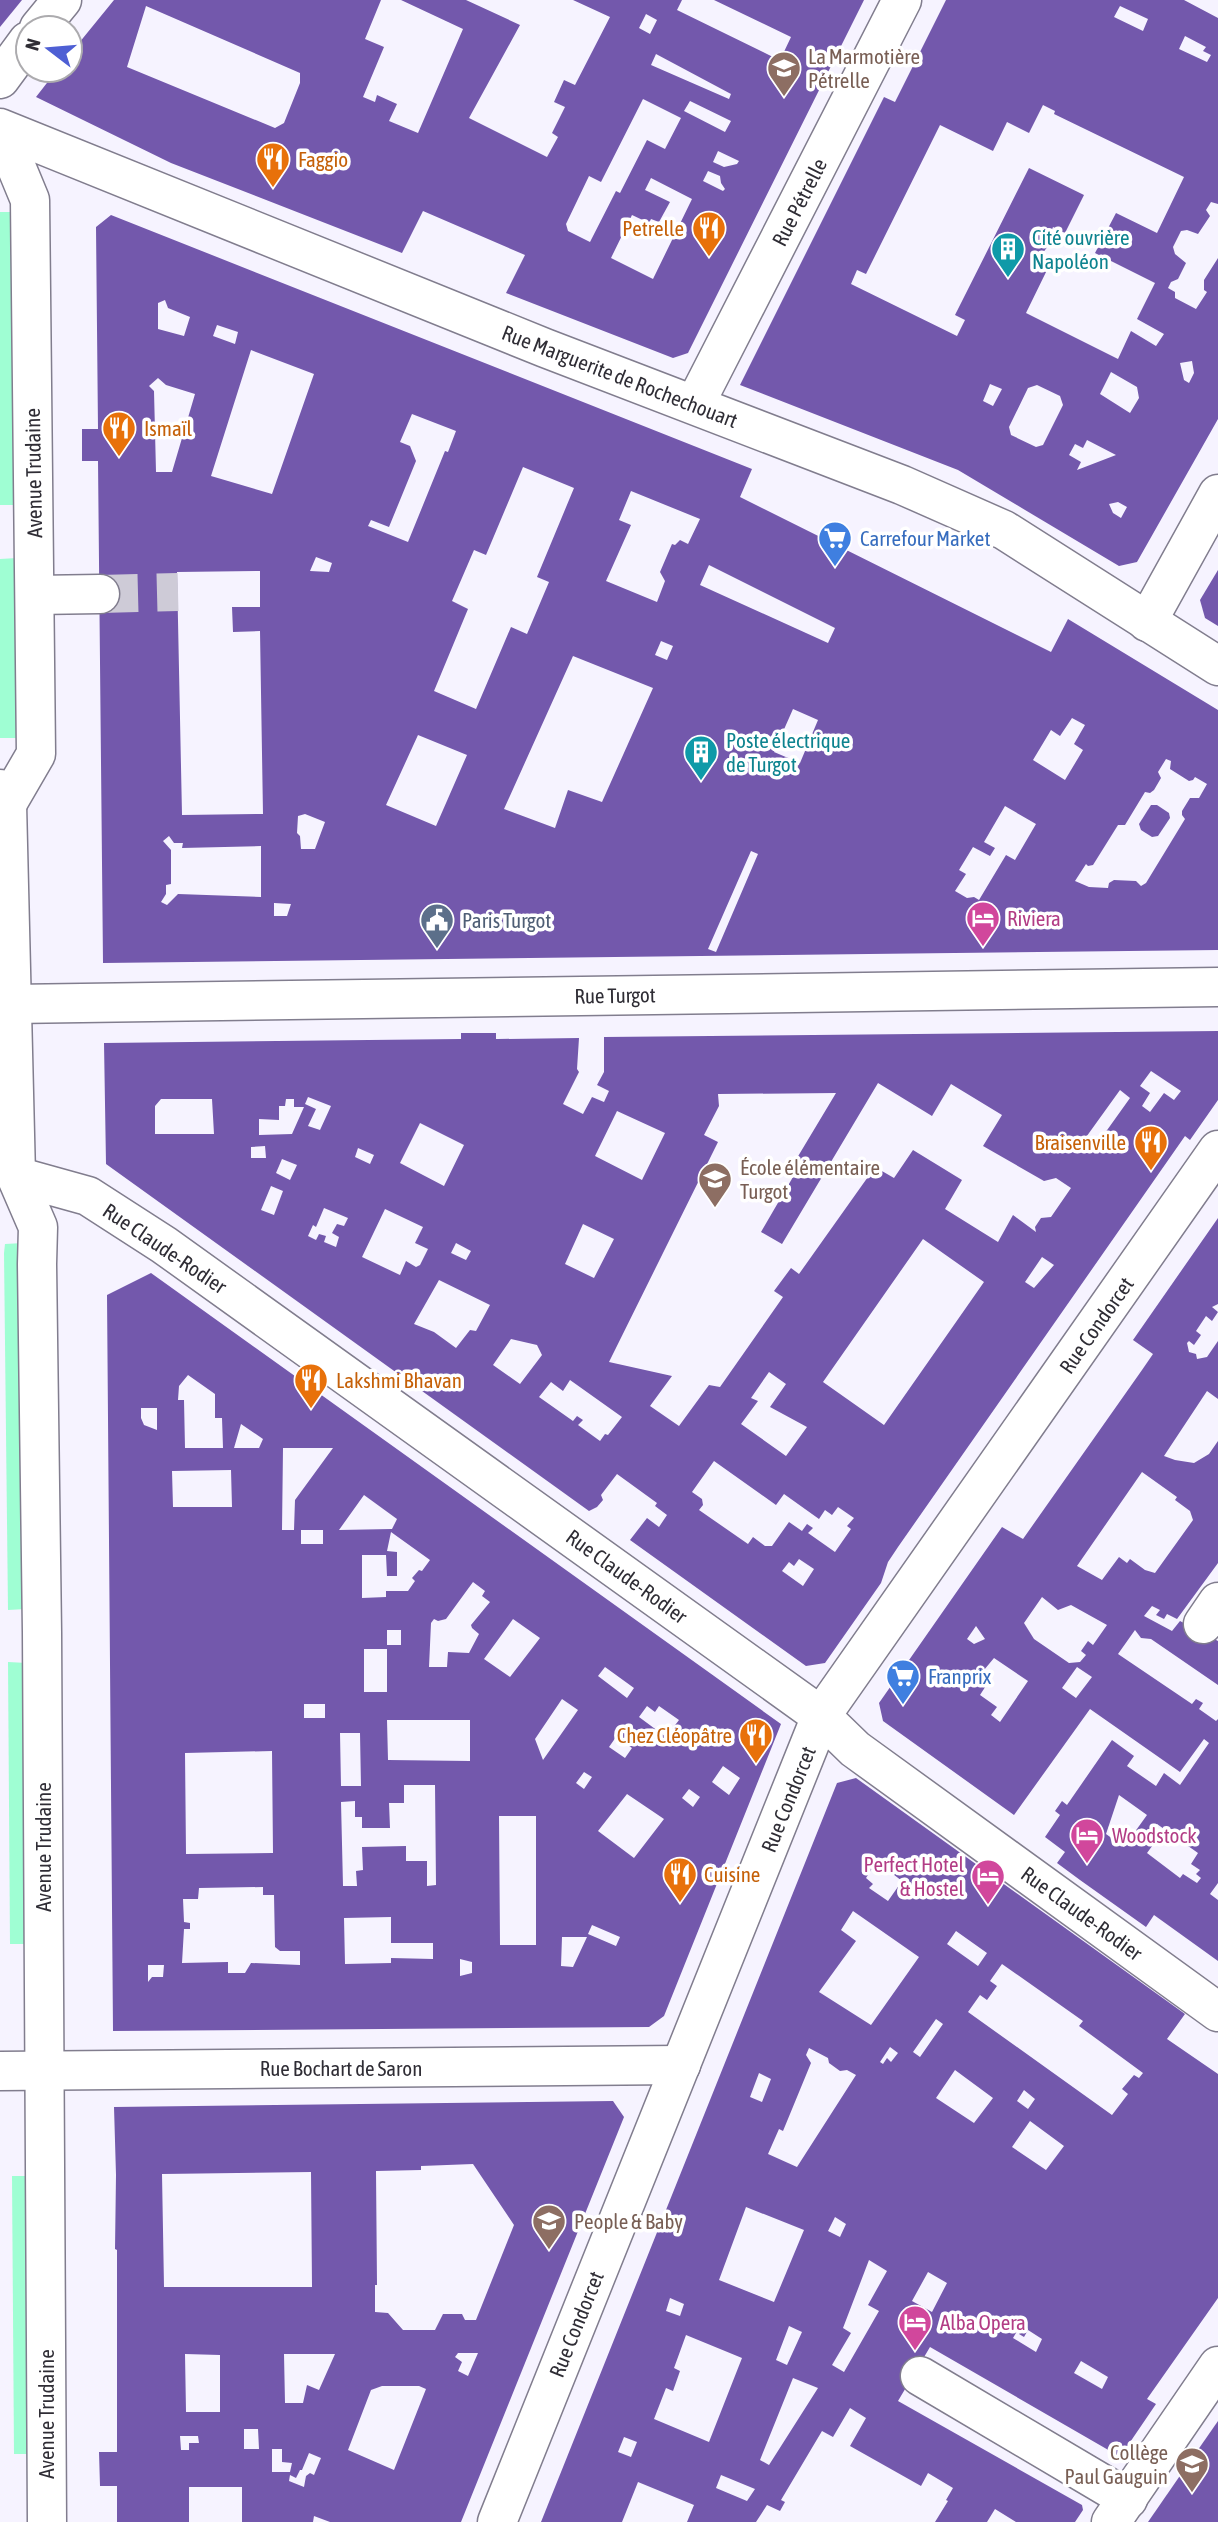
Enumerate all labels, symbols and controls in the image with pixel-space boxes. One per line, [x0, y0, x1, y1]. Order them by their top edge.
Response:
north arrow [14, 14, 84, 84]
text: N [21, 36, 45, 53]
place label: La Marmotière Pétrelle [808, 44, 920, 92]
school or university icon: La Marmotière Pétrelle [765, 49, 803, 98]
restaurant icon: Faggio [254, 140, 292, 189]
place label: Faggio [298, 147, 348, 171]
street label: Rue Pétrelle [767, 154, 831, 250]
restaurant icon: Petrelle [690, 209, 728, 258]
place label: Petrelle [622, 216, 684, 240]
place label: Cité ouvrière Napoléon [1032, 225, 1129, 273]
building icon: Cité ouvrière Napoléon [989, 230, 1027, 279]
street label: Rue Marguerite de Rochechouart [499, 320, 741, 432]
street label: Avenue Trudaine [20, 408, 46, 538]
restaurant icon: Ismaïl [100, 409, 138, 458]
place label: Ismaïl [144, 416, 192, 440]
supermarket icon: Carrefour Market [816, 519, 854, 568]
place label: Carrefour Market [860, 526, 990, 550]
place label: Poste électrique de Turgot [726, 728, 850, 776]
building icon: Poste électrique de Turgot [682, 733, 720, 782]
hotel icon: Riviera [964, 899, 1002, 948]
public building icon: Paris Turgot [418, 901, 456, 950]
place label: Riviera [1007, 906, 1061, 930]
place label: Paris Turgot [462, 908, 551, 932]
street label: Rue Turgot [574, 982, 656, 1008]
restaurant icon: Braisenville [1132, 1123, 1170, 1172]
place label: Braisenville [1035, 1130, 1126, 1154]
place label: École élémentaire Turgot [740, 1155, 880, 1203]
school or university icon: École élémentaire Turgot [696, 1160, 734, 1209]
street label: Rue Claude-Rodier [99, 1198, 232, 1299]
street label: Rue Condorcet [1054, 1272, 1138, 1378]
restaurant icon: Lakshmi Bhavan [292, 1361, 330, 1410]
place label: Lakshmi Bhavan [336, 1368, 462, 1392]
street label: Rue Claude-Rodier [562, 1524, 693, 1628]
supermarket icon: Franprix [884, 1657, 922, 1706]
place label: Franprix [928, 1664, 992, 1688]
restaurant icon: Chez Cléopâtre [737, 1716, 775, 1765]
place label: Chez Cléopâtre [617, 1723, 732, 1747]
street label: Rue Condorcet [756, 1743, 820, 1855]
street label: Avenue Trudaine [31, 1782, 55, 1912]
hotel icon: Woodstock [1068, 1816, 1106, 1865]
place label: Woodstock [1112, 1823, 1196, 1847]
place label: Perfect Hotel & Hostel [863, 1852, 964, 1900]
restaurant icon: Cuisine [661, 1855, 699, 1904]
hotel icon: Perfect Hotel & Hostel [969, 1857, 1007, 1906]
street label: Rue Claude-Rodier [1017, 1861, 1148, 1965]
place label: Cuisine [704, 1862, 760, 1886]
street label: Rue Bochart de Saron [260, 2056, 422, 2080]
school or university icon: People & Baby [530, 2202, 568, 2251]
place label: People & Baby [574, 2209, 683, 2233]
street label: Rue Condorcet [544, 2268, 608, 2380]
hotel icon: Alba Opera [896, 2303, 934, 2352]
place label: Alba Opera [940, 2310, 1026, 2334]
street label: Avenue Trudaine [34, 2349, 58, 2479]
place label: Collège Paul Gauguin [1065, 2440, 1168, 2488]
school or university icon: Collège Paul Gauguin [1173, 2445, 1211, 2494]

